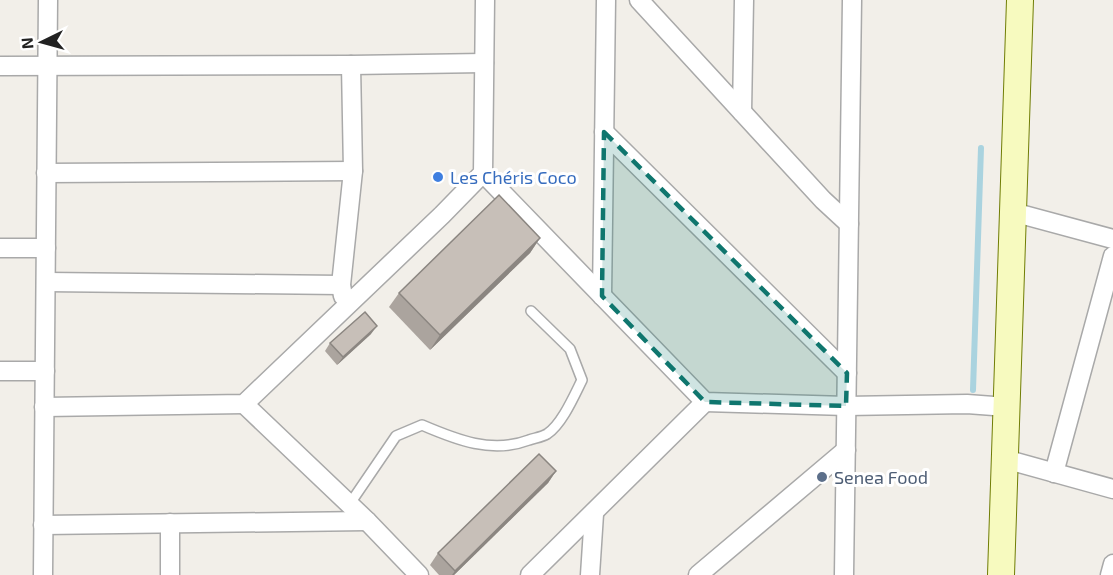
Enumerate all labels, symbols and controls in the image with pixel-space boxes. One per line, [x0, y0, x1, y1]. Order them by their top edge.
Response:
north arrow [12, 12, 72, 72]
text: N [17, 37, 37, 50]
place label: Les Chéris Coco [450, 166, 577, 188]
marker: Les Chéris Coco [431, 170, 445, 184]
place label: Senea Food [834, 466, 928, 488]
marker: Senea Food [815, 470, 829, 484]

